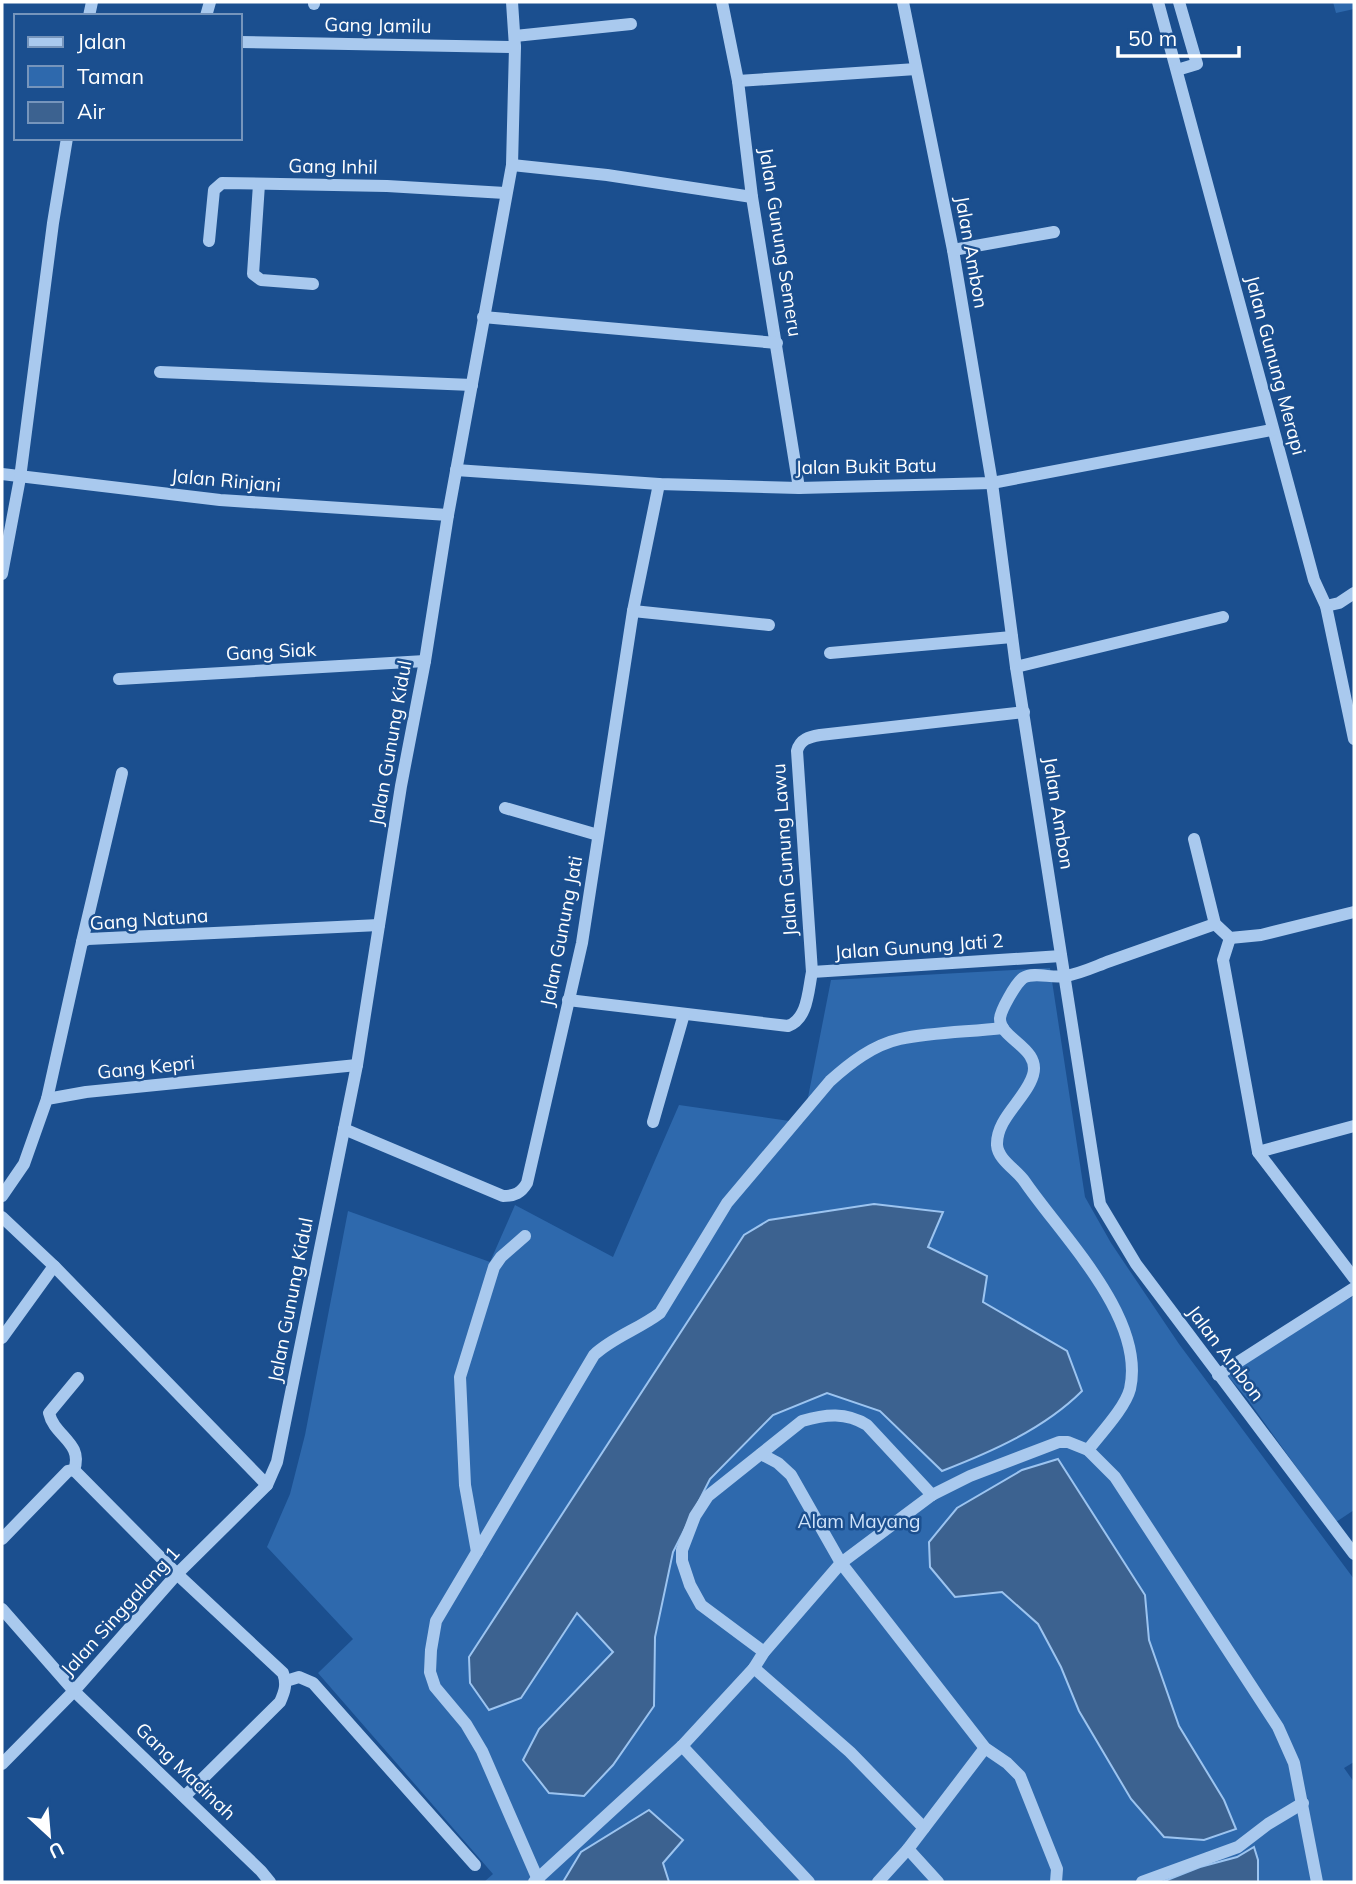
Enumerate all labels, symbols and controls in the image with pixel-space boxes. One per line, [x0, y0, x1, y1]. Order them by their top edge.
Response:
street label: Gang Jamilu [324, 12, 432, 38]
legend [14, 14, 242, 140]
scale bar [1118, 14, 1239, 58]
text: 50 m [1128, 25, 1177, 51]
text: Jalan [77, 28, 126, 54]
text: Taman [77, 63, 144, 89]
text: Air [77, 98, 105, 124]
street label: Jalan Gunung Semeru [754, 146, 808, 338]
street label: Gang Inhil [288, 153, 378, 179]
street label: Jalan Ambon [950, 194, 994, 310]
street label: Jalan Gunung Merapi [1240, 273, 1312, 457]
street label: Jalan Bukit Batu [795, 453, 937, 479]
street label: Jalan Rinjani [170, 463, 282, 497]
street label: Gang Siak [225, 637, 317, 665]
street label: Jalan Gunung Kidul [364, 658, 416, 828]
street label: Jalan Ambon [1038, 755, 1080, 871]
street label: Jalan Gunung Lawu [766, 763, 802, 937]
street label: Jalan Gunung Jati [535, 854, 587, 1008]
street label: Gang Natuna [89, 903, 209, 935]
street label: Jalan Gunung Jati 2 [834, 928, 1004, 964]
street label: Gang Kepri [96, 1050, 196, 1084]
street label: Jalan Gunung Kidul [262, 1215, 318, 1385]
street label: Jalan Ambon [1182, 1300, 1270, 1406]
park label: Alam Mayang [797, 1509, 921, 1533]
street label: Jalan Singgalang 1 [55, 1541, 185, 1681]
street label: Gang Madinah [131, 1717, 241, 1825]
north arrow [14, 1800, 84, 1870]
text: U [45, 1836, 68, 1864]

